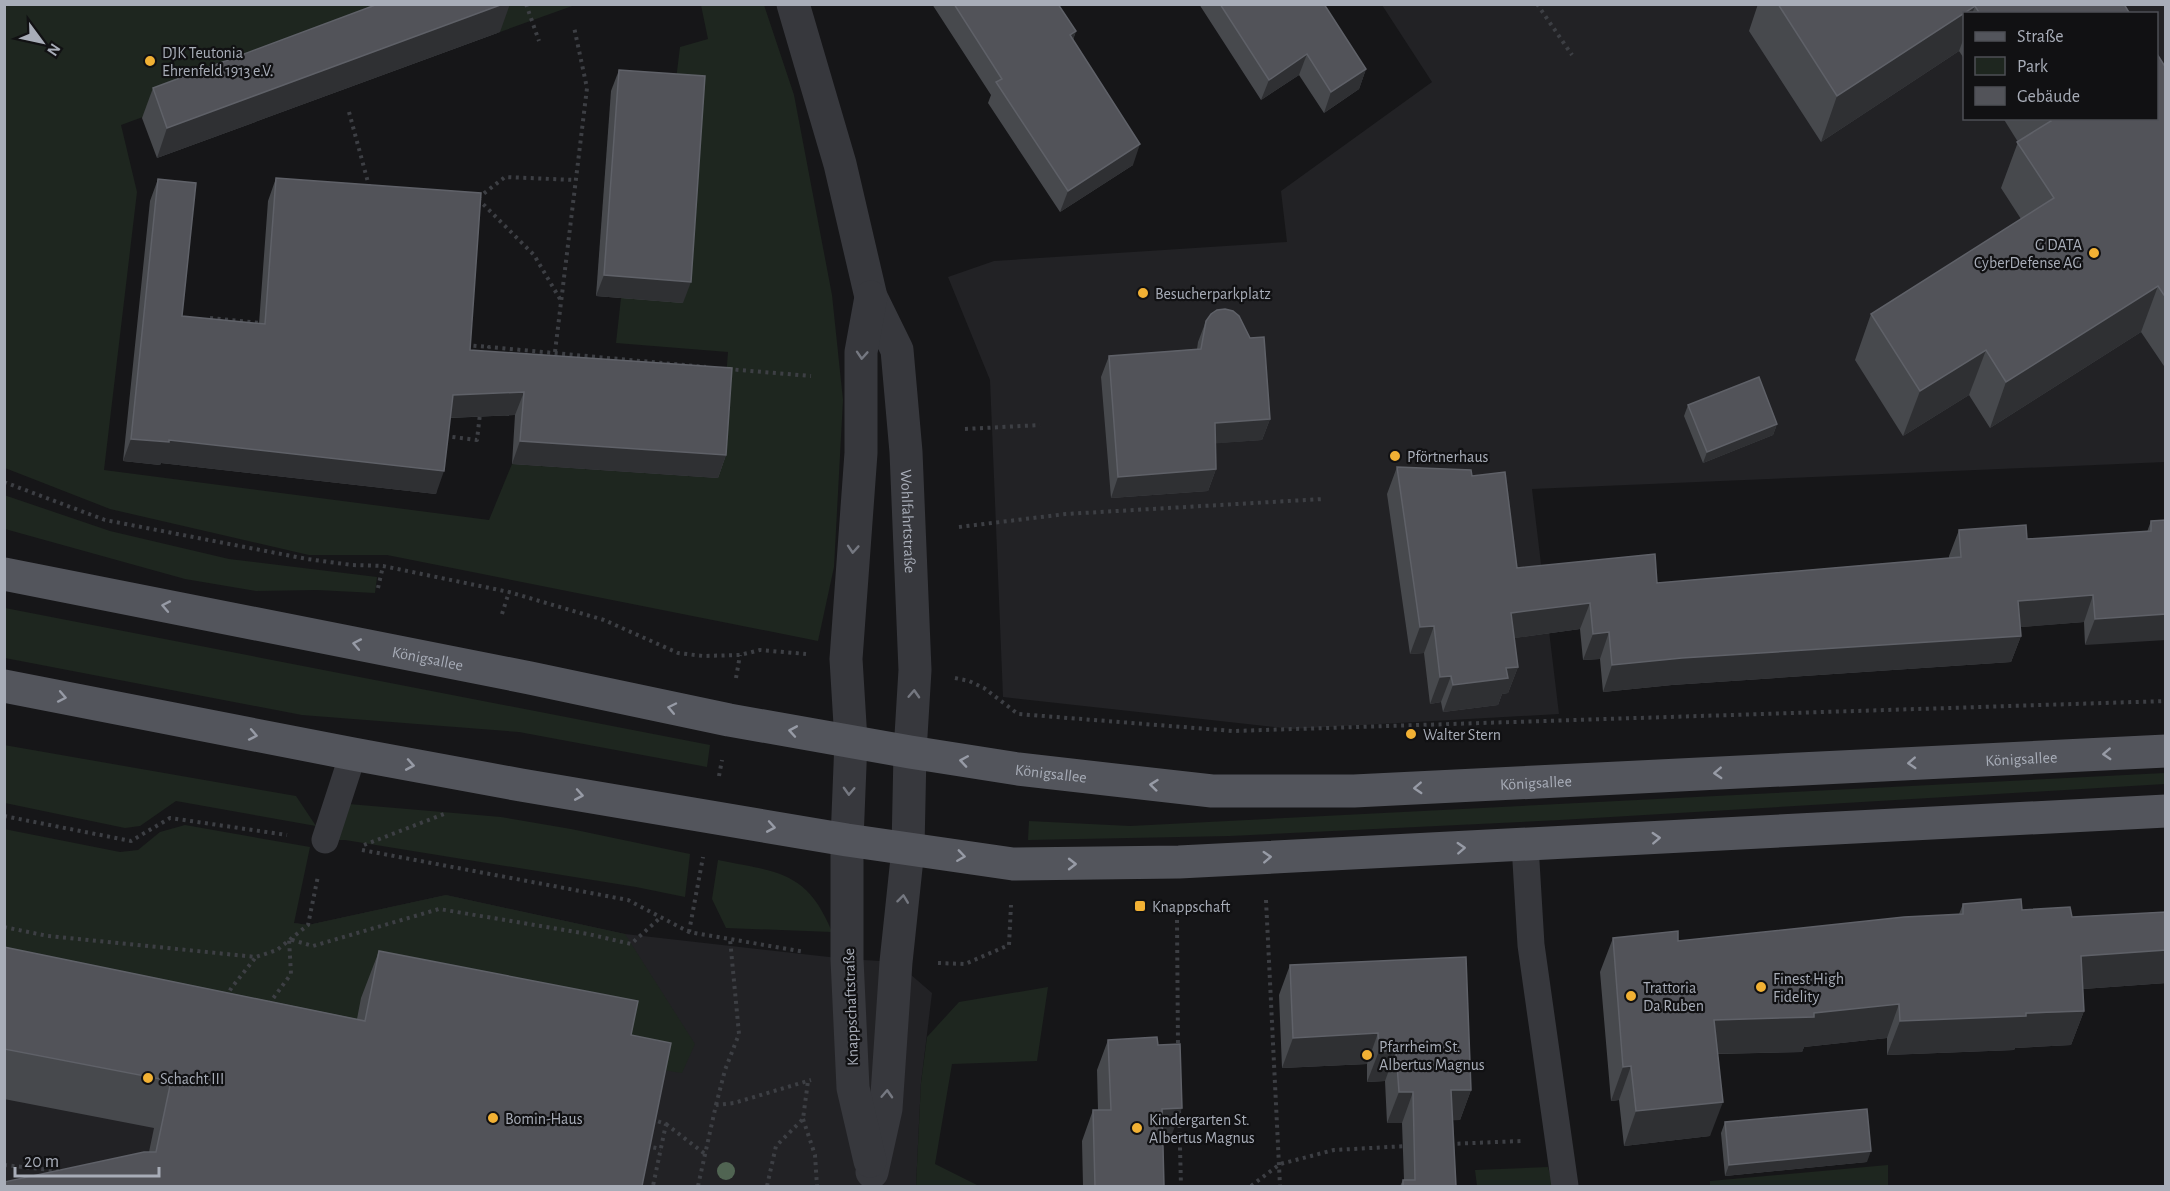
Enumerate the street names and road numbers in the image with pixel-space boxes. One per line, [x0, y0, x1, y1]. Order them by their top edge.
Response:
street label: Wohlfahrtstraße [898, 469, 918, 574]
street label: Königsallee [391, 644, 464, 674]
street label: Königsallee [1985, 749, 2058, 769]
street label: Königsallee [1014, 762, 1088, 786]
street label: Königsallee [1500, 773, 1572, 793]
street label: Knappschaftstraße [841, 948, 861, 1066]

